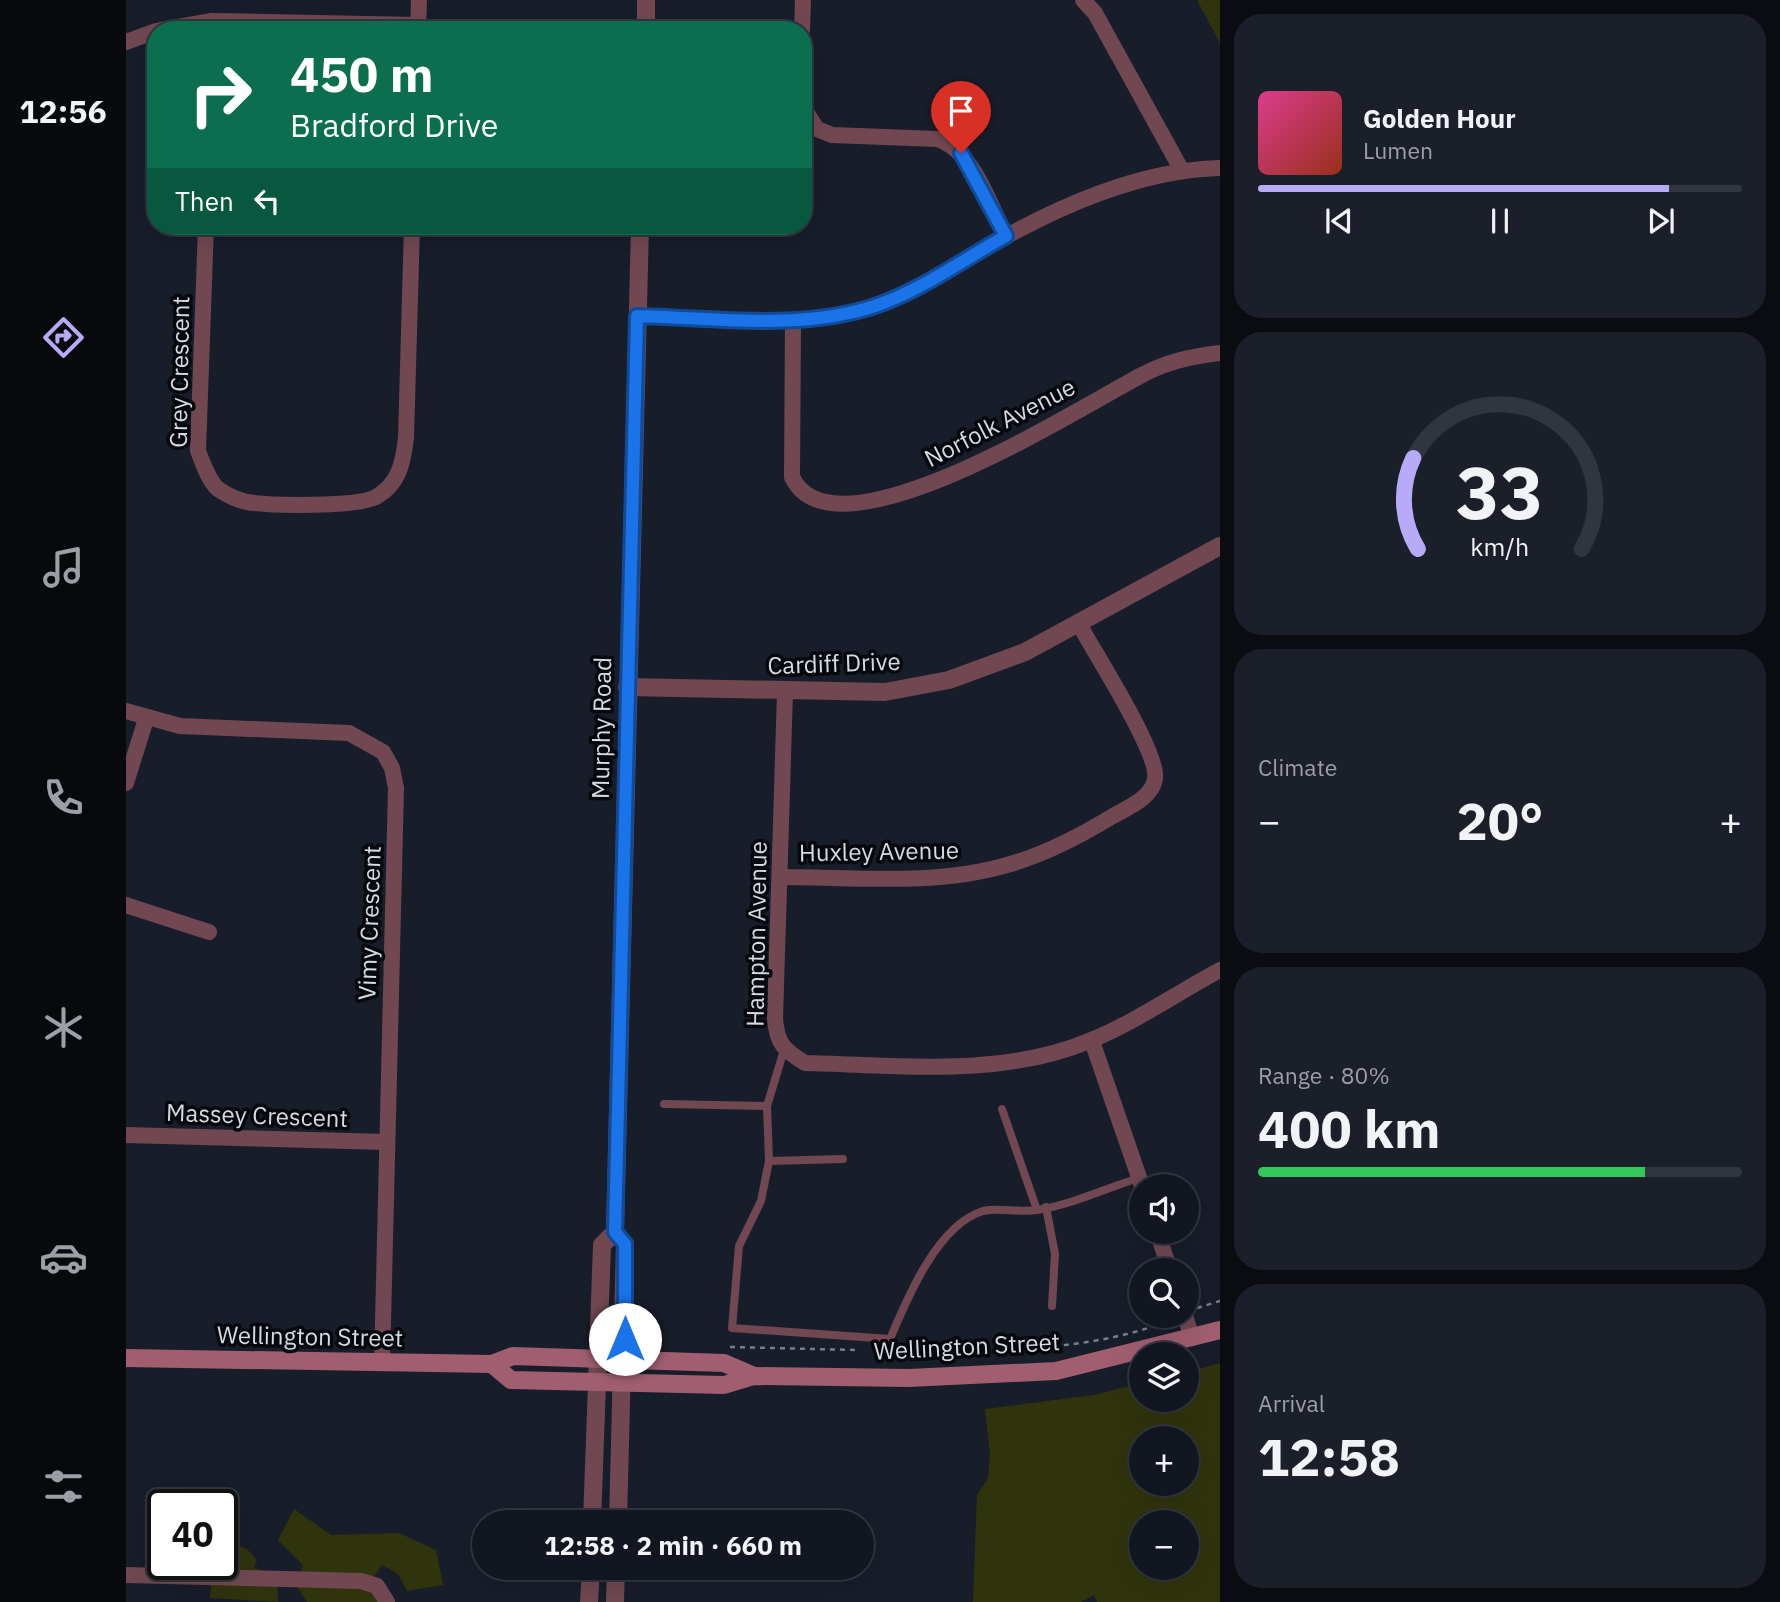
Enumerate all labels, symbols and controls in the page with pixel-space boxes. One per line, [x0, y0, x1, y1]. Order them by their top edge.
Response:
text: 450 m [290, 42, 434, 105]
icon: right [175, 49, 266, 140]
pin [931, 81, 991, 153]
text: 12:56 [19, 90, 107, 132]
icon: arrive [942, 92, 980, 130]
text: Golden Hour [1363, 101, 1516, 135]
text: Bradford Drive [290, 104, 498, 146]
text: Lumen [1363, 135, 1433, 165]
icon: left [248, 182, 286, 220]
text: Then [175, 184, 234, 218]
icon: previous [1320, 202, 1358, 240]
icon: pause [1481, 202, 1519, 240]
icon: next [1642, 202, 1680, 240]
street label: Grey Crescent [162, 296, 196, 448]
icon: directions [39, 313, 88, 362]
street label: Norfolk Avenue [919, 370, 1081, 474]
text: 33 [1456, 445, 1544, 540]
text: km/h [1471, 530, 1529, 563]
icon: music [39, 543, 88, 592]
street label: Cardiff Drive [767, 645, 901, 681]
street label: Murphy Road [584, 657, 618, 799]
text: Climate [1258, 752, 1337, 782]
icon: phone [39, 773, 88, 822]
text: 20° [1457, 787, 1543, 854]
text: − [1258, 796, 1281, 845]
text: + [1719, 796, 1742, 845]
street label: Huxley Avenue [799, 834, 959, 868]
street label: Hampton Avenue [738, 841, 774, 1027]
street label: Vimy Crescent [350, 845, 388, 1001]
icon: climate [39, 1003, 88, 1052]
text: Range · 80% [1258, 1060, 1390, 1090]
text: 400 km [1258, 1095, 1440, 1162]
street label: Massey Crescent [166, 1096, 348, 1134]
map controls [1129, 1174, 1199, 1580]
button: sound [1129, 1174, 1199, 1244]
icon: car [39, 1233, 88, 1282]
button: search [1129, 1258, 1199, 1328]
position arrow [588, 1302, 662, 1376]
street label: Wellington Street [217, 1318, 403, 1354]
street label: Wellington Street [873, 1325, 1061, 1367]
button: layers [1129, 1342, 1199, 1412]
text: Arrival [1258, 1388, 1325, 1418]
text: 12:58 [1258, 1423, 1400, 1490]
button: + [1129, 1426, 1199, 1496]
icon: filters [39, 1462, 88, 1511]
speed limit sign: 40 [147, 1489, 238, 1580]
button: − [1129, 1510, 1199, 1580]
text: 12:58 · 2 min · 660 m [544, 1528, 802, 1562]

